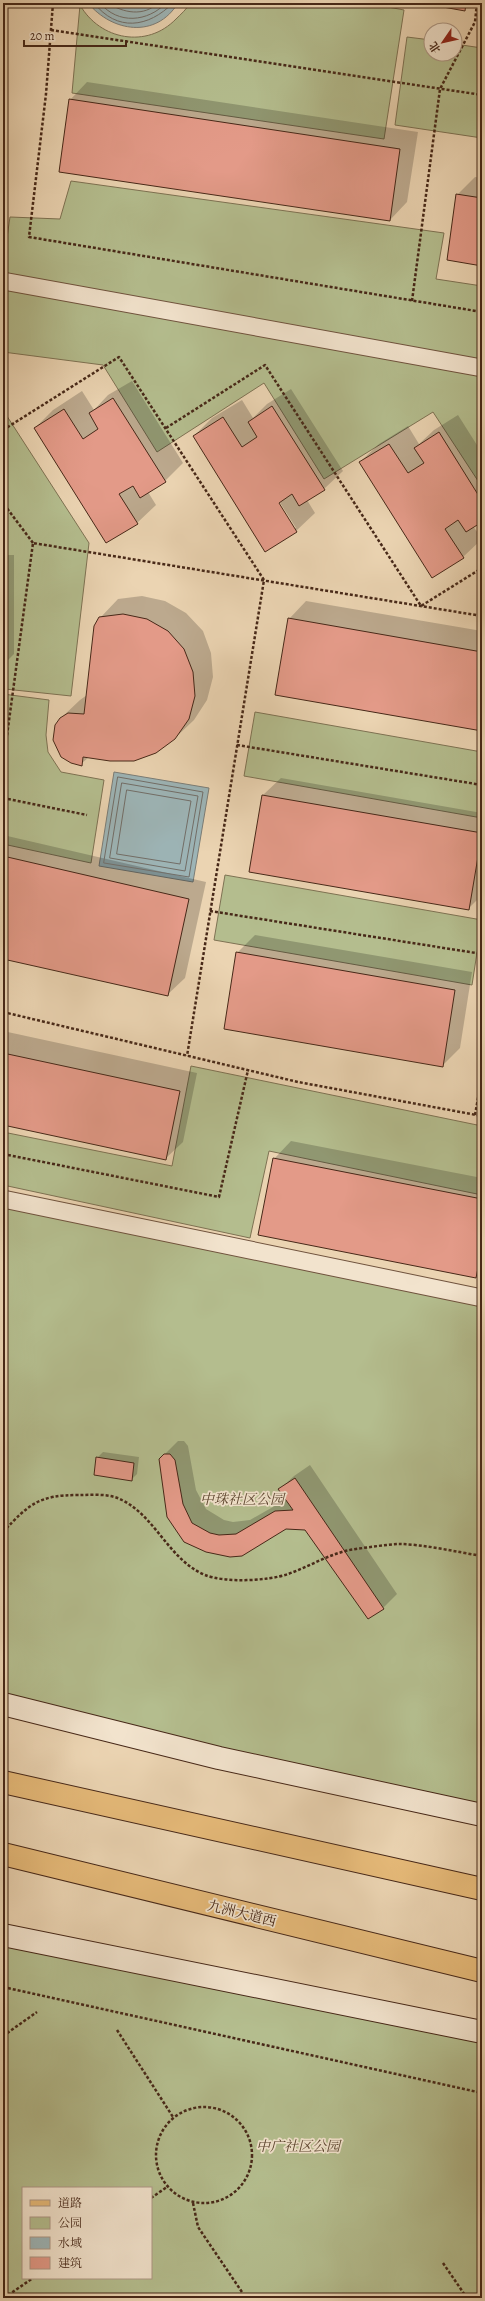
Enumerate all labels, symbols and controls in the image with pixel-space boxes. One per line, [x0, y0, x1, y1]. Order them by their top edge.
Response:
scale bar [24, 22, 126, 48]
north arrow [423, 22, 463, 62]
text: 20 m [30, 28, 54, 44]
text: 北 [426, 39, 444, 56]
park label: 中珠社区公园 [200, 1490, 286, 1509]
street label: 九洲大道西 [206, 1896, 278, 1931]
park label: 中广社区公园 [256, 2137, 342, 2156]
legend [22, 2187, 152, 2279]
text: 道路 [58, 2195, 82, 2211]
text: 公园 [58, 2215, 82, 2231]
text: 水域 [58, 2235, 82, 2251]
text: 建筑 [58, 2255, 82, 2271]

